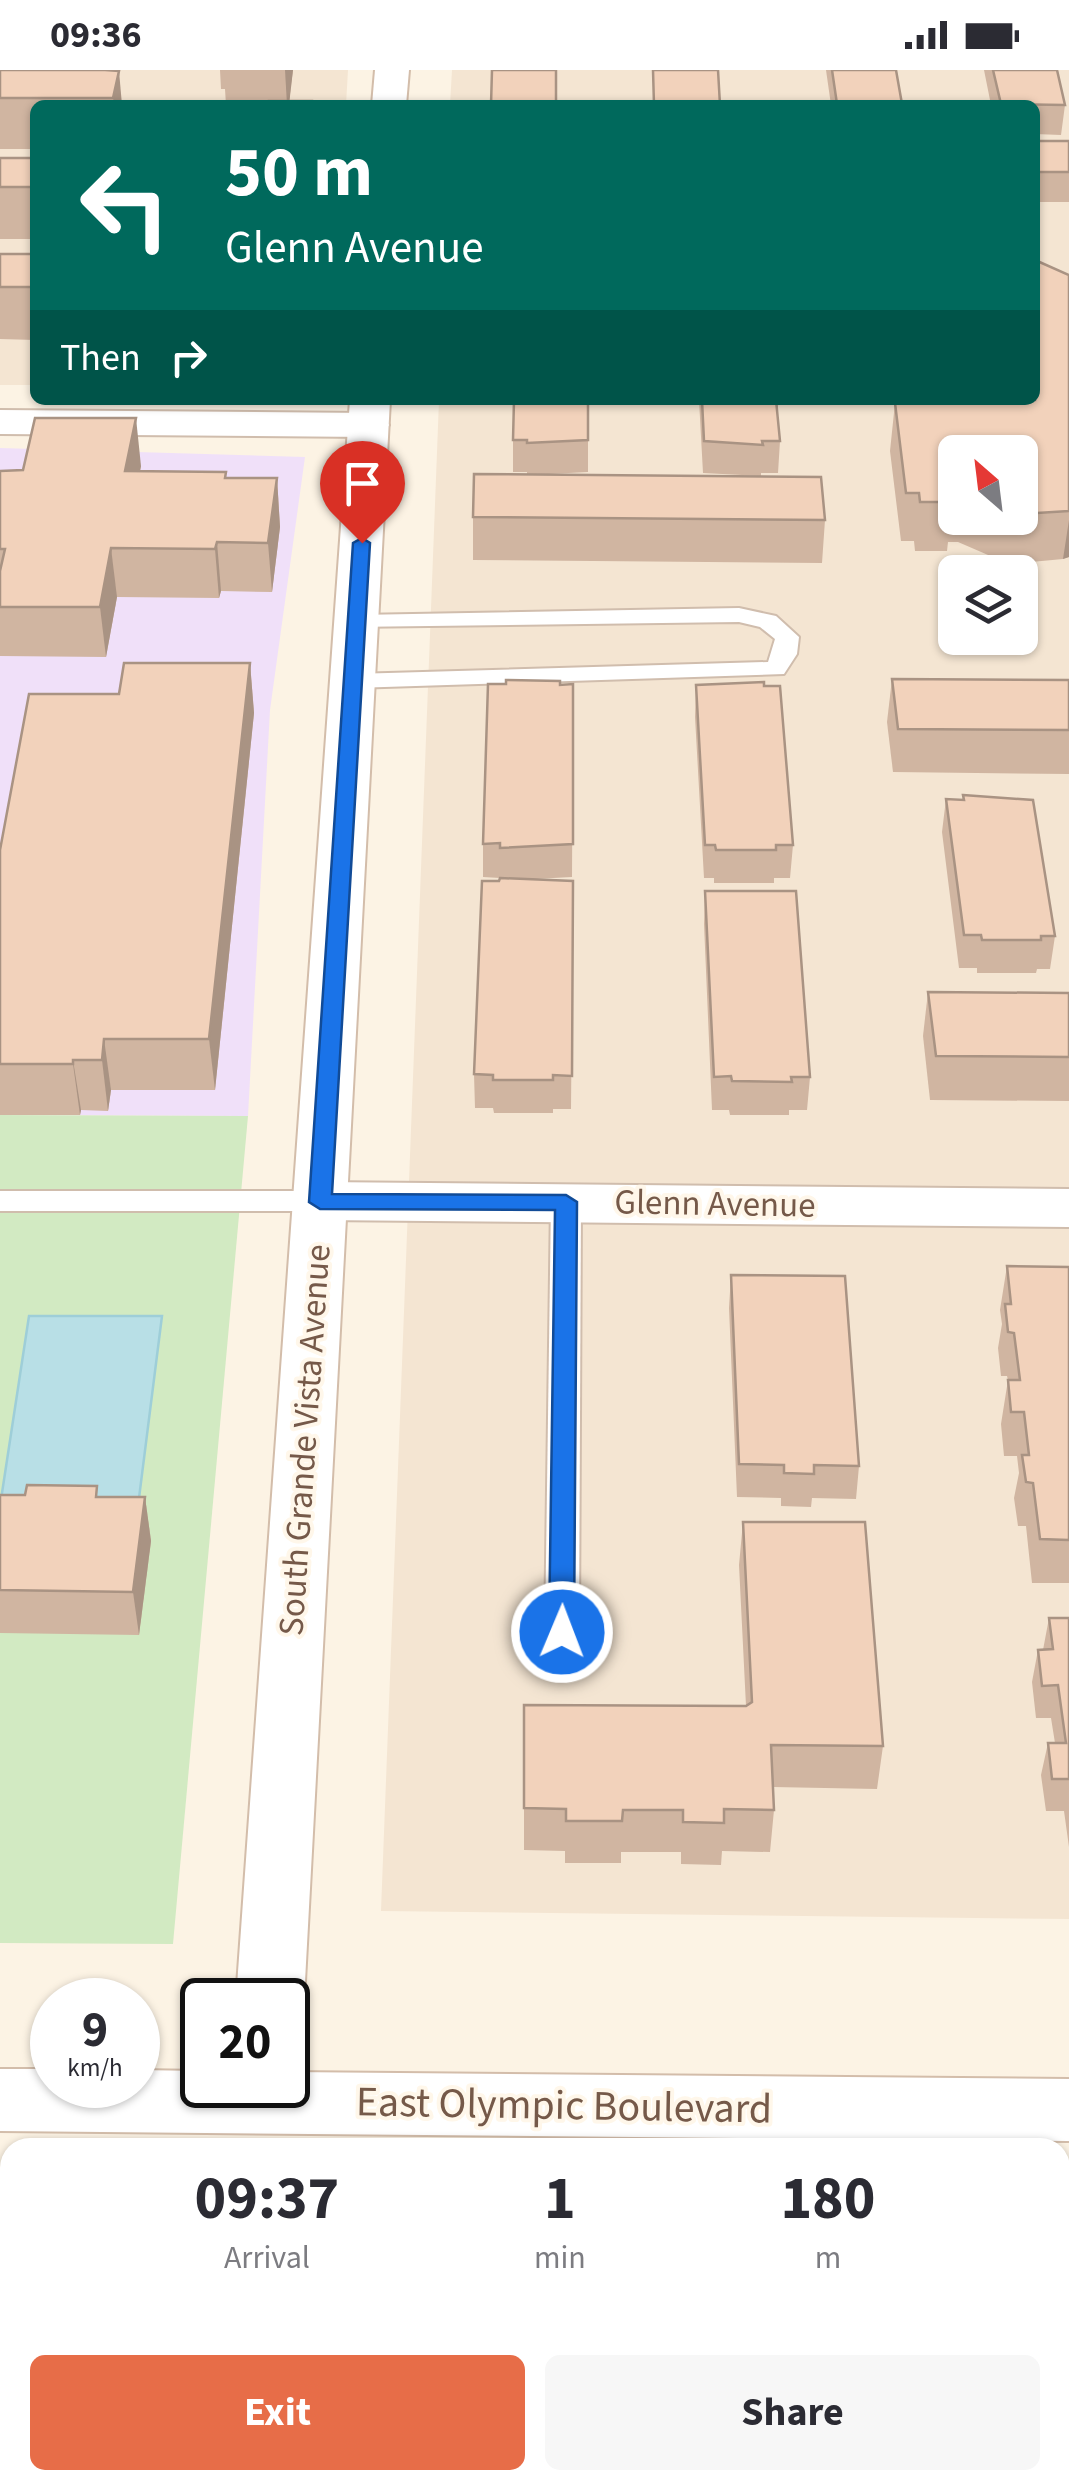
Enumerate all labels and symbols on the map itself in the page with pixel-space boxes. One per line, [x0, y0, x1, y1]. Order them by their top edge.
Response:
north arrow [938, 435, 1038, 535]
pin [320, 441, 405, 544]
street label: Glenn Avenue [614, 1177, 816, 1231]
street label: South Grande Vista Avenue [266, 1243, 344, 1637]
position arrow [510, 1580, 614, 1684]
speed limit sign: 20 [180, 1978, 310, 2108]
street label: East Olympic Boulevard [355, 2072, 773, 2140]

